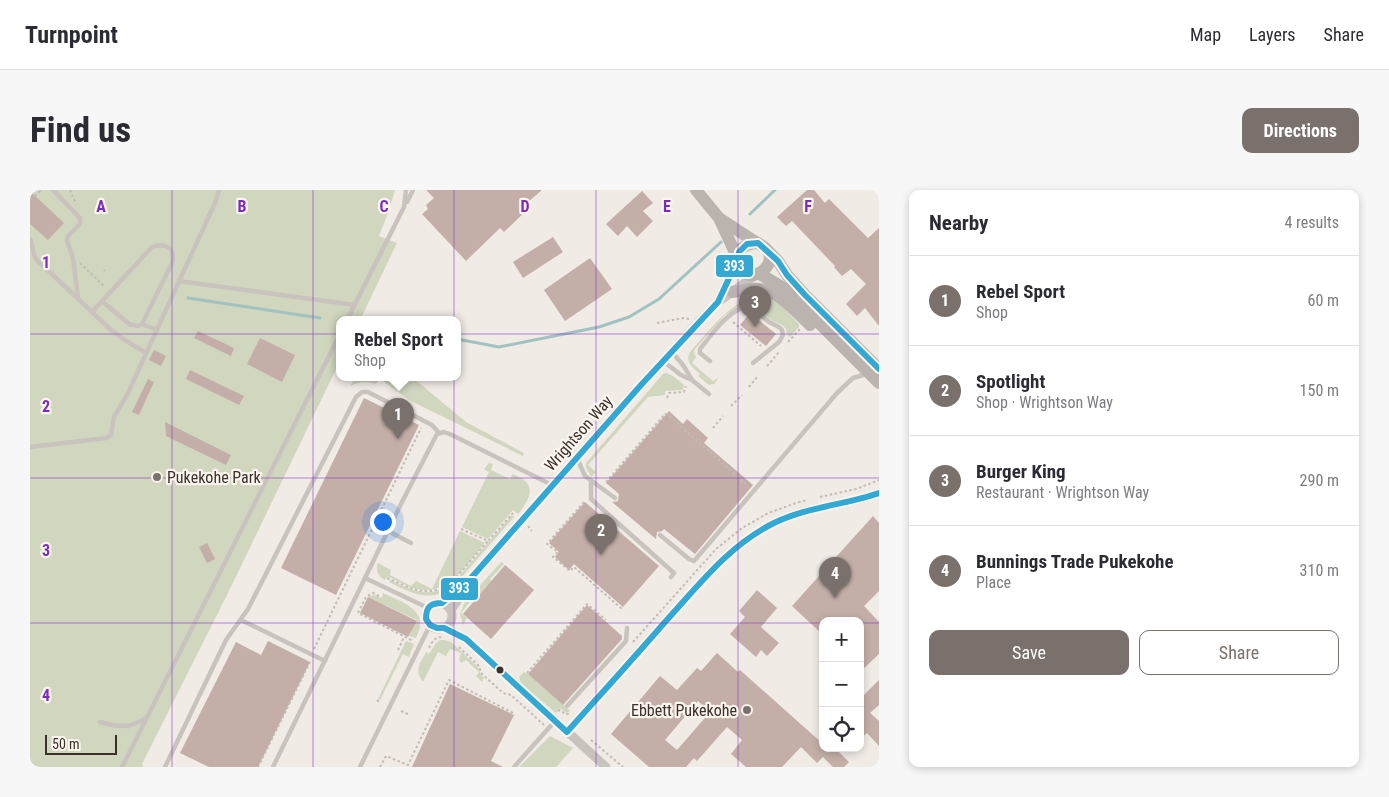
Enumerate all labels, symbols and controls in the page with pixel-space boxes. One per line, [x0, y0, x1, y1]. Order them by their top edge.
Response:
text: Turnpoint [25, 21, 118, 49]
text: Map [1190, 24, 1221, 45]
text: Layers [1249, 24, 1296, 45]
text: Share [1324, 24, 1364, 45]
button: Directions [1242, 108, 1359, 153]
text: Find us [30, 110, 131, 151]
text: A [96, 197, 106, 216]
text: B [238, 197, 247, 216]
text: C [379, 197, 389, 216]
text: D [520, 197, 530, 216]
text: E [663, 197, 671, 216]
text: F [804, 197, 812, 216]
text: Nearby [929, 211, 988, 235]
text: 4 results [1284, 213, 1339, 232]
text: 1 [42, 253, 50, 272]
line badge: 393 [715, 254, 754, 278]
text: 393 [723, 258, 745, 274]
text: Rebel Sport [976, 280, 1065, 303]
pin: 3 [739, 286, 771, 327]
text: 1 [941, 291, 949, 310]
text: 60 m [1307, 291, 1339, 310]
text: Shop [976, 303, 1008, 322]
popup [336, 316, 461, 381]
text: Rebel Sport [354, 328, 443, 351]
text: Shop [354, 351, 386, 370]
text: Spotlight [976, 370, 1045, 393]
text: 2 [941, 381, 949, 400]
text: 150 m [1300, 381, 1339, 400]
street label: Wrightson Way [540, 391, 617, 475]
text: Shop · Wrightson Way [976, 393, 1113, 412]
text: 2 [42, 397, 50, 416]
pin: 1 [382, 398, 414, 439]
text: Burger King [976, 460, 1066, 483]
place label: Pukekohe Park [167, 468, 262, 487]
marker: Pukekohe Park [151, 471, 163, 483]
text: 3 [941, 471, 949, 490]
text: 290 m [1300, 471, 1339, 490]
text: Restaurant · Wrightson Way [976, 483, 1149, 502]
your location [370, 509, 396, 535]
pin: 2 [585, 514, 617, 555]
text: 3 [42, 541, 50, 560]
text: Bunnings Trade Pukekohe [976, 550, 1174, 573]
pin: 4 [819, 557, 851, 598]
text: 4 [941, 561, 949, 580]
text: 310 m [1300, 561, 1339, 580]
text: Place [976, 573, 1011, 592]
line badge: 393 [440, 577, 479, 601]
text: 393 [448, 580, 470, 596]
map controls [819, 617, 864, 752]
button: + [819, 617, 864, 662]
button: Save [929, 630, 1129, 675]
button: Share [1139, 630, 1339, 675]
button: − [819, 662, 864, 707]
unlabelled marker [495, 665, 505, 675]
text: 4 [42, 686, 50, 705]
place label: Ebbett Pukekohe [631, 701, 737, 720]
marker: Ebbett Pukekohe [741, 704, 753, 716]
button: locate [819, 707, 864, 752]
scale bar [45, 732, 118, 755]
text: 50 m [52, 736, 80, 752]

